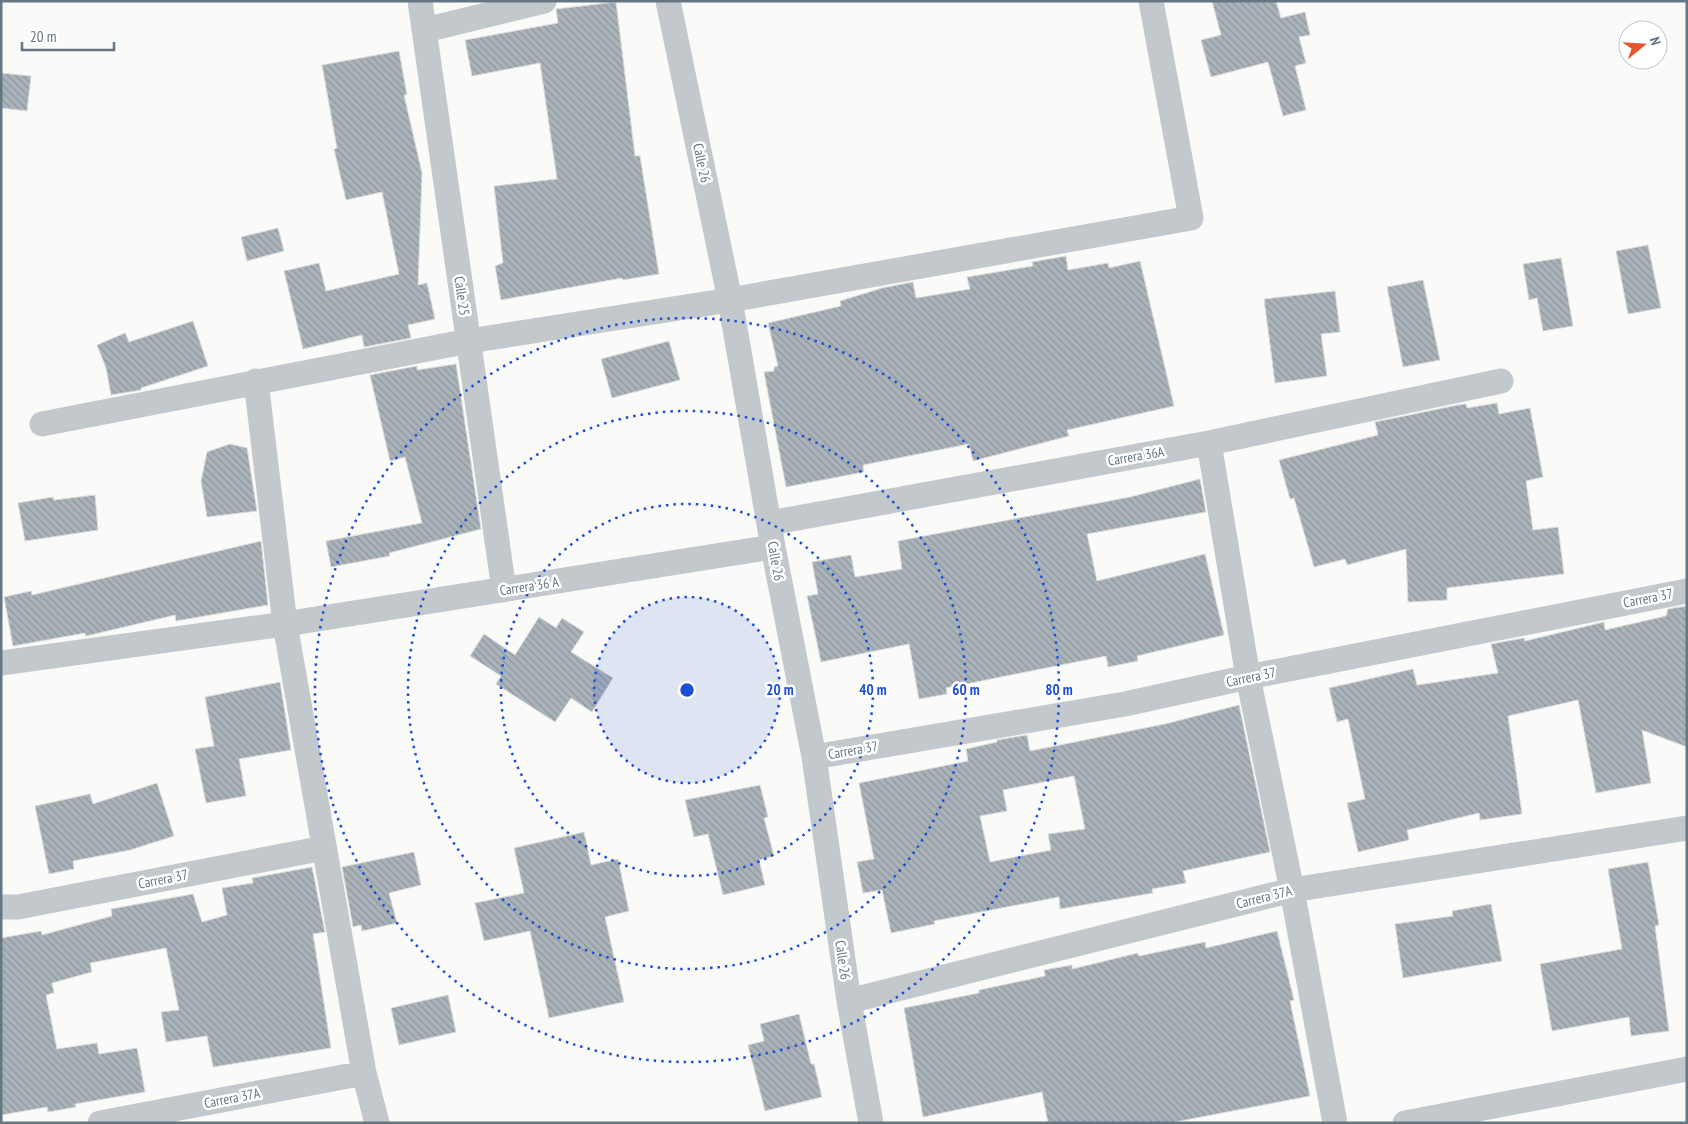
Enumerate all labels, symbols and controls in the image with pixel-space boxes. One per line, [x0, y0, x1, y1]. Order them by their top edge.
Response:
scale bar [22, 20, 115, 52]
north arrow [1618, 20, 1668, 70]
text: 20 m [30, 27, 56, 46]
text: N [1646, 35, 1665, 47]
street label: Calle 26 [689, 142, 715, 184]
street label: Calle 25 [450, 275, 474, 317]
street label: Carrera 36A [1106, 442, 1166, 470]
street label: Calle 26 [764, 540, 788, 582]
street label: Carrera 36 A [498, 572, 560, 600]
street label: Carrera 37 [1622, 584, 1674, 612]
street label: Carrera 37 [1225, 663, 1277, 691]
text: 20 m [766, 680, 794, 699]
text: 40 m [859, 680, 887, 699]
text: 60 m [952, 680, 980, 699]
text: 80 m [1045, 680, 1073, 699]
centre of rings [678, 681, 696, 699]
street label: Carrera 37 [827, 737, 879, 763]
street label: Carrera 37 [137, 865, 189, 893]
street label: Carrera 37A [1234, 881, 1294, 913]
street label: Calle 26 [831, 939, 855, 981]
street label: Carrera 37A [202, 1084, 262, 1112]

